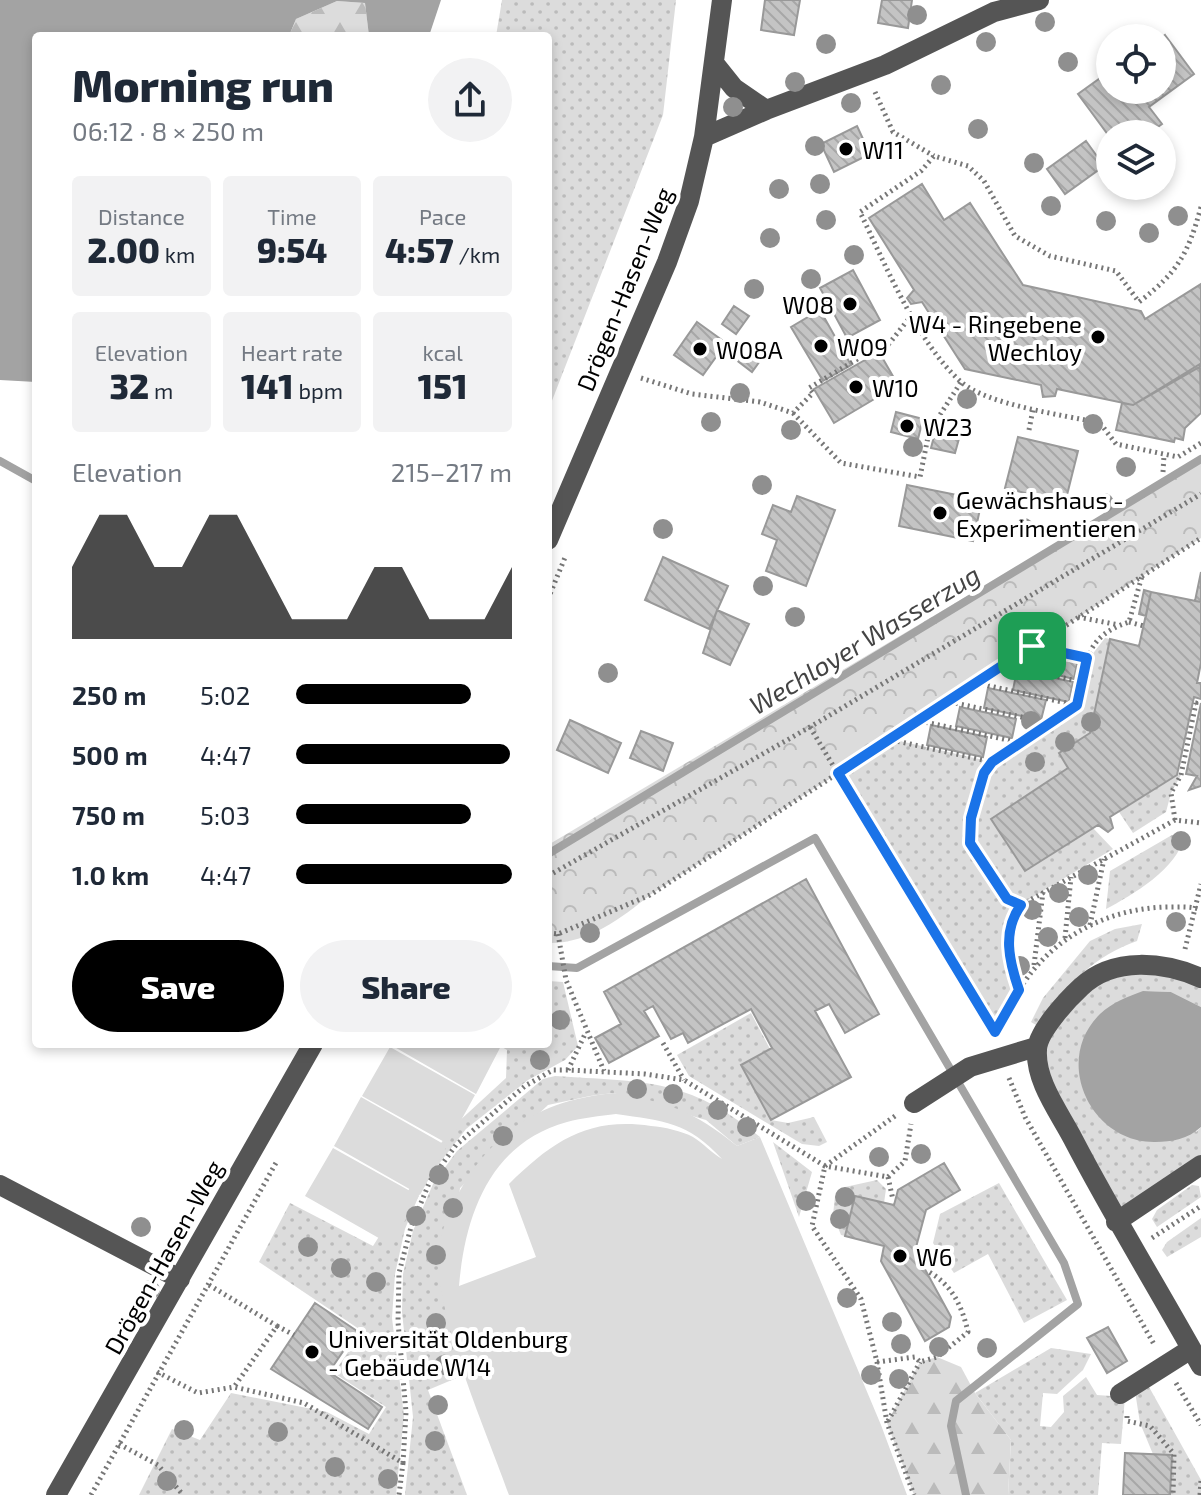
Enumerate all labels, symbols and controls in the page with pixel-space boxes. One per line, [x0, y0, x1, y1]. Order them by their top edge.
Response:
map controls [1096, 24, 1176, 200]
button: locate [1096, 24, 1176, 104]
text: Morning run [72, 58, 334, 111]
button: share [428, 58, 512, 142]
text: 06:12 · 8 × 250 m [72, 115, 264, 146]
button: layers [1096, 120, 1176, 200]
place label: W11 [862, 135, 904, 164]
marker: W11 [837, 140, 855, 158]
street label: Drögen-Hasen-Weg [570, 183, 678, 395]
text: Distance [98, 203, 185, 229]
text: Time [267, 203, 317, 229]
text: Pace [419, 203, 466, 229]
text: 2.00 [87, 229, 160, 270]
text: 9:54 [257, 229, 327, 270]
text: 4:57 [385, 229, 454, 270]
text: km [160, 241, 195, 267]
text: /km [454, 241, 500, 267]
place label: W08 [782, 290, 834, 319]
marker: W08 [841, 295, 859, 313]
place label: W4 - Ringebene Wechloy [909, 309, 1082, 366]
marker: W4 - Ringebene Wechloy [1089, 328, 1107, 346]
place label: W09 [837, 332, 888, 361]
place label: W08A [716, 335, 783, 364]
marker: W09 [812, 337, 830, 355]
text: Elevation [95, 339, 188, 365]
text: Heart rate [241, 339, 343, 365]
text: kcal [423, 339, 463, 365]
marker: W08A [691, 340, 709, 358]
text: 32 [109, 365, 149, 406]
text: 141 [241, 365, 294, 406]
text: 151 [418, 365, 468, 406]
place label: W10 [872, 373, 919, 402]
text: m [149, 377, 173, 403]
text: bpm [294, 377, 343, 403]
marker: W10 [847, 378, 865, 396]
place label: W23 [923, 412, 973, 441]
marker: W23 [898, 417, 916, 435]
text: Elevation [72, 456, 182, 487]
text: 215–217 m [391, 456, 512, 487]
place label: Gewächshaus - Experimentieren [956, 485, 1136, 542]
marker: Gewächshaus - Experimentieren [931, 504, 949, 522]
water label: Wechloyer Wasserzug [743, 558, 985, 721]
pin [998, 612, 1066, 680]
icon: arrive [1010, 624, 1054, 668]
text: 250 m [72, 679, 146, 710]
text: 5:02 [200, 679, 250, 710]
text: 500 m [72, 739, 148, 770]
text: 4:47 [200, 739, 251, 770]
text: 750 m [72, 799, 145, 830]
text: 5:03 [200, 799, 250, 830]
text: 1.0 km [72, 859, 149, 890]
text: 4:47 [200, 859, 251, 890]
button: Save [72, 940, 284, 1032]
button: Share [300, 940, 512, 1032]
street label: Drögen-Hasen-Weg [98, 1155, 228, 1359]
place label: W6 [916, 1242, 952, 1271]
marker: W6 [891, 1247, 909, 1265]
place label: Universität Oldenburg - Gebäude W14 [328, 1324, 568, 1381]
marker: Universität Oldenburg - Gebäude W14 [303, 1343, 321, 1361]

